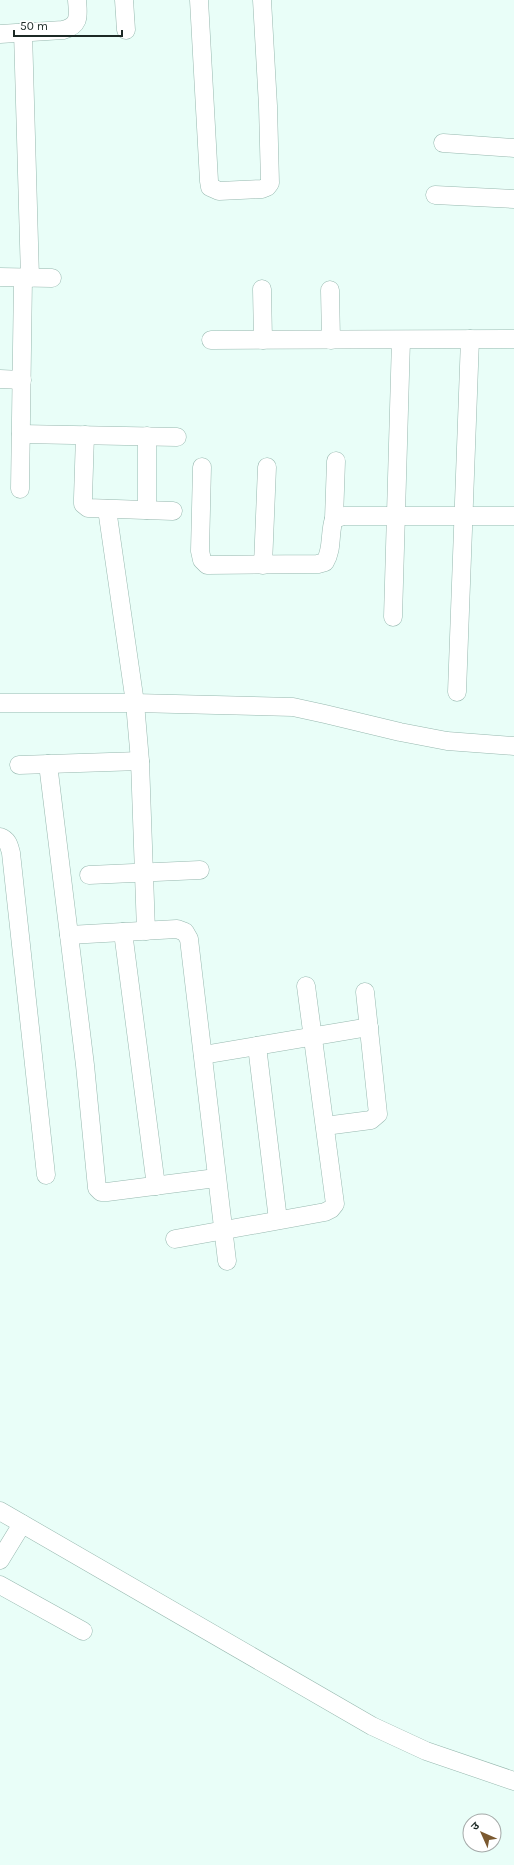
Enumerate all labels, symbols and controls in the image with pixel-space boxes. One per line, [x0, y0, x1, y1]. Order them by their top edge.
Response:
scale bar [14, 12, 122, 38]
text: 50 m [20, 19, 48, 33]
north arrow [462, 1813, 502, 1853]
text: उ [468, 1819, 483, 1833]

